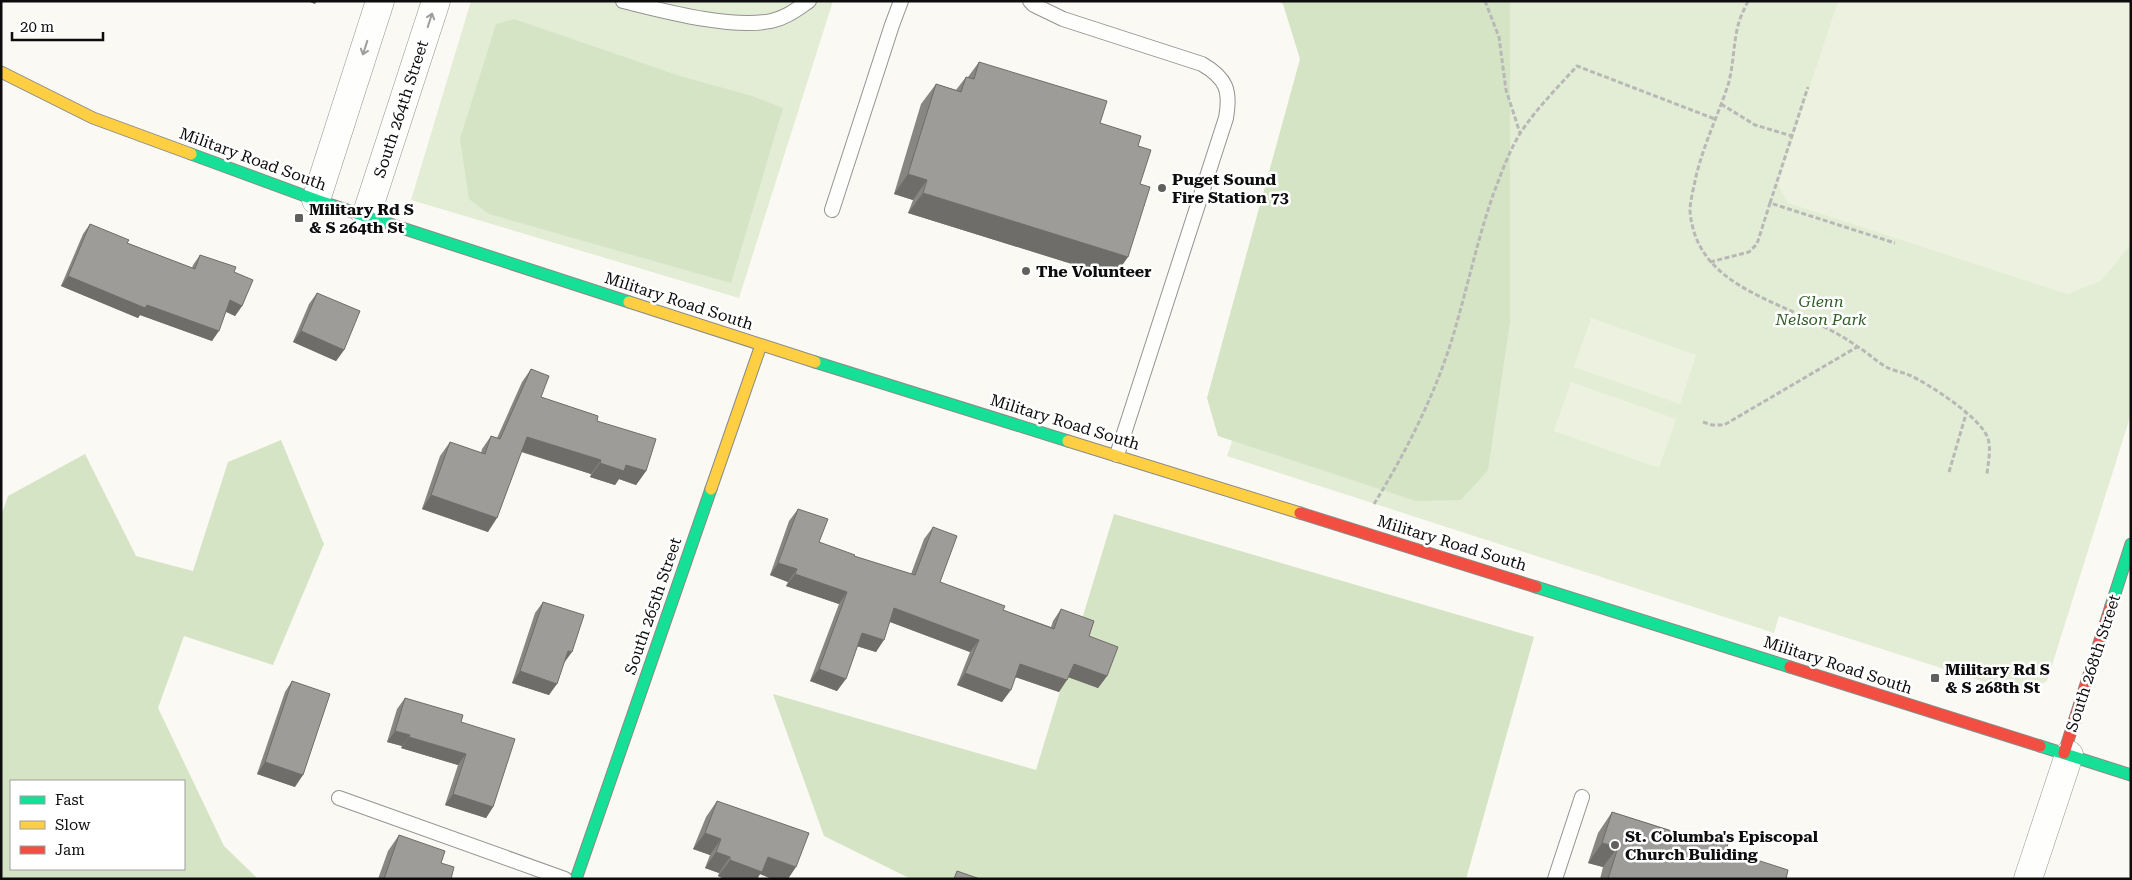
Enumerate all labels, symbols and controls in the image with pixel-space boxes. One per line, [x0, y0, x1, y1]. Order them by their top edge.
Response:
scale bar [12, 10, 104, 42]
one-way arrow [426, 13, 435, 28]
text: 20 m [20, 18, 55, 36]
street label: South 264th Street [370, 38, 432, 180]
one-way arrow [360, 39, 370, 55]
street label: Military Road South [177, 124, 329, 194]
place label: Puget Sound Fire Station 73 [1172, 170, 1289, 207]
marker: Puget Sound Fire Station 73 [1156, 182, 1168, 194]
place label: Military Rd S & S 264th St [309, 200, 414, 237]
marker: Military Rd S & S 264th St [293, 212, 305, 224]
place label: The Volunteer [1036, 262, 1152, 281]
marker: The Volunteer [1020, 265, 1032, 277]
street label: Military Road South [602, 268, 756, 334]
park label: Glenn Nelson Park [1774, 292, 1867, 329]
street label: Military Road South [988, 390, 1142, 454]
street label: Military Road South [1375, 511, 1529, 575]
street label: South 265th Street [621, 535, 685, 677]
street label: South 268th Street [2062, 592, 2124, 734]
street label: Military Road South [1761, 632, 1915, 698]
place label: Military Rd S & S 268th St [1945, 660, 2050, 697]
marker: Military Rd S & S 268th St [1929, 672, 1941, 684]
legend [10, 780, 185, 870]
text: Fast [55, 791, 85, 809]
text: Slow [55, 816, 91, 834]
place label: St. Columba's Episcopal Church Buliding [1625, 827, 1819, 864]
marker: St. Columba's Episcopal Church Buliding [1609, 839, 1621, 851]
text: Jam [55, 841, 85, 859]

